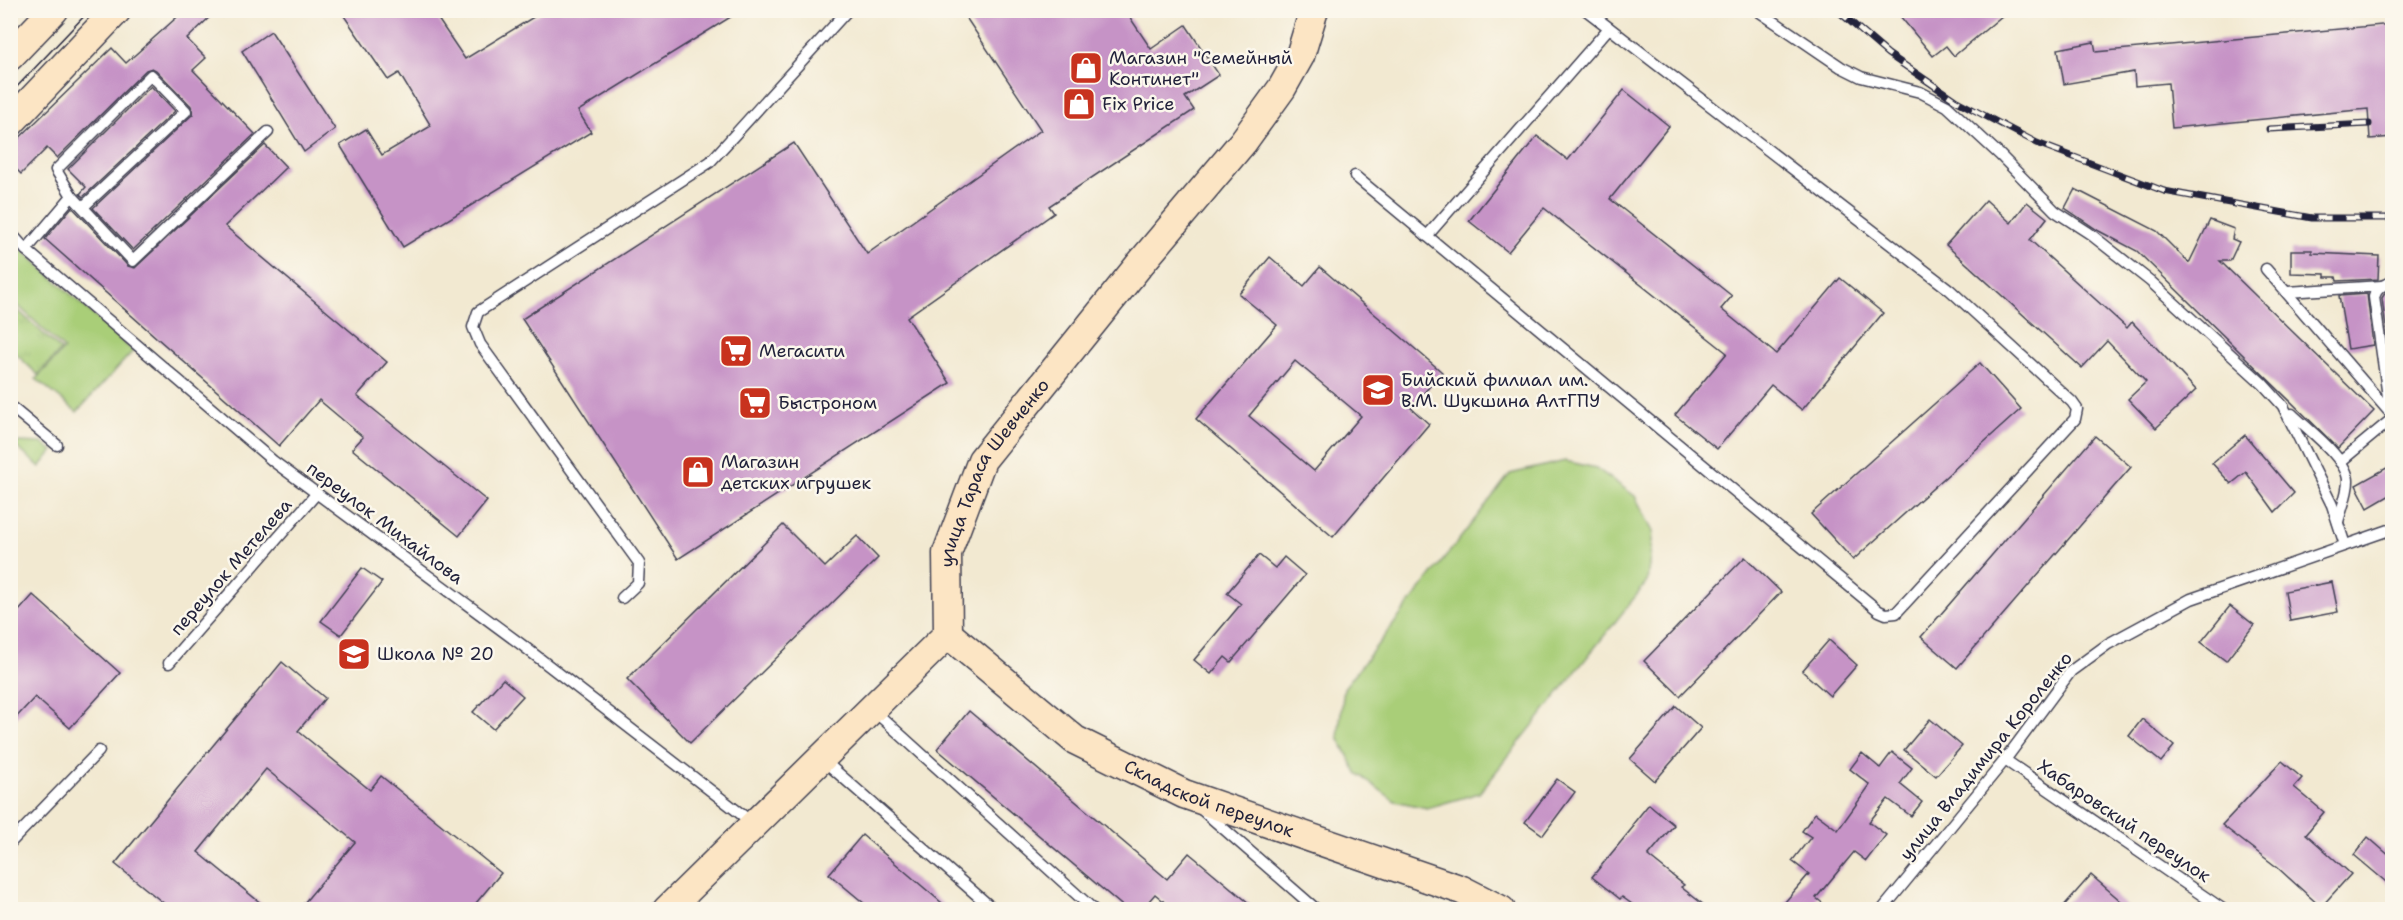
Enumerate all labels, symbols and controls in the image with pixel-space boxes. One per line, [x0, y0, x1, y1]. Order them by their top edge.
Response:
place label: Магазин "Семейный Континет" [1109, 46, 1293, 91]
shop icon: Магазин "Семейный Континет" [1068, 50, 1104, 86]
shop icon: Fix Price [1061, 86, 1097, 122]
place label: Fix Price [1102, 92, 1174, 116]
supermarket icon: Мегасити [718, 333, 754, 369]
place label: Мегасити [759, 339, 845, 363]
place label: Бийский филиал им. В.М. Шукшина АлтГПУ [1401, 368, 1600, 413]
school or university icon: Бийский филиал им. В.М. Шукшина АлтГПУ [1360, 372, 1396, 408]
street label: улица Тараса Шевченко [934, 374, 1055, 568]
supermarket icon: Быстроном [737, 385, 773, 421]
place label: Быстроном [778, 391, 877, 415]
place label: Магазин детских игрушек [721, 450, 872, 495]
shop icon: Магазин детских игрушек [680, 454, 716, 490]
street label: переулок Михайлова [302, 456, 468, 590]
street label: переулок Метелева [165, 494, 297, 640]
school or university icon: Школа № 20 [336, 636, 372, 672]
place label: Школа № 20 [377, 642, 494, 666]
street label: улица Владимира Короленко [1894, 647, 2078, 865]
street label: Складской переулок [1120, 754, 1297, 843]
street label: Хабаровский переулок [2033, 754, 2215, 888]

